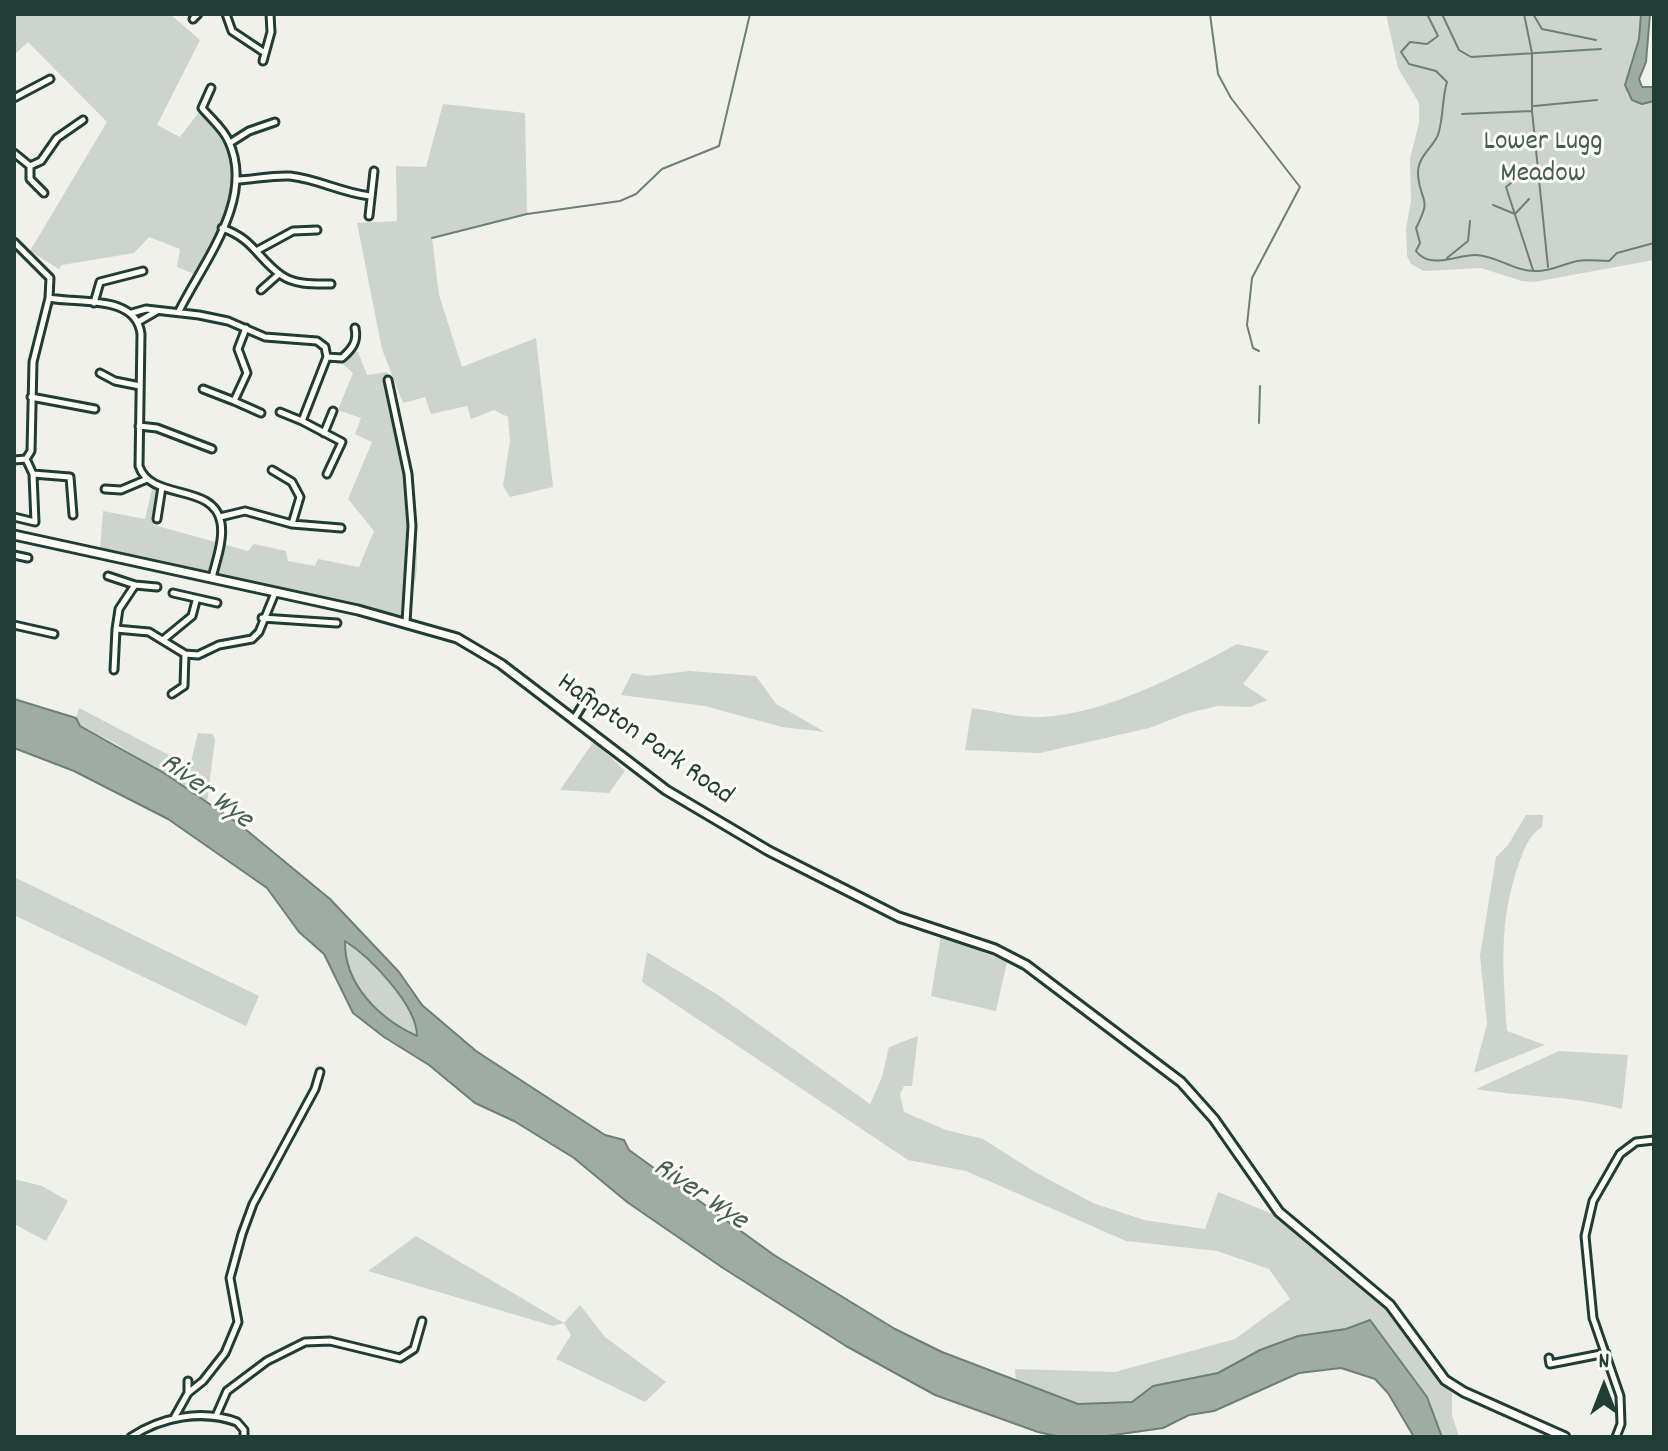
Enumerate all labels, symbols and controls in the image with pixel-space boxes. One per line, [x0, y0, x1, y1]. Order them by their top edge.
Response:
park label: Lower Lugg Meadow [1483, 127, 1603, 193]
street label: Hampton Park Road [549, 668, 739, 814]
water label: River Wye [152, 747, 258, 839]
water label: River Wye [645, 1151, 753, 1241]
north arrow [1564, 1347, 1644, 1427]
text: N [1599, 1347, 1609, 1378]

